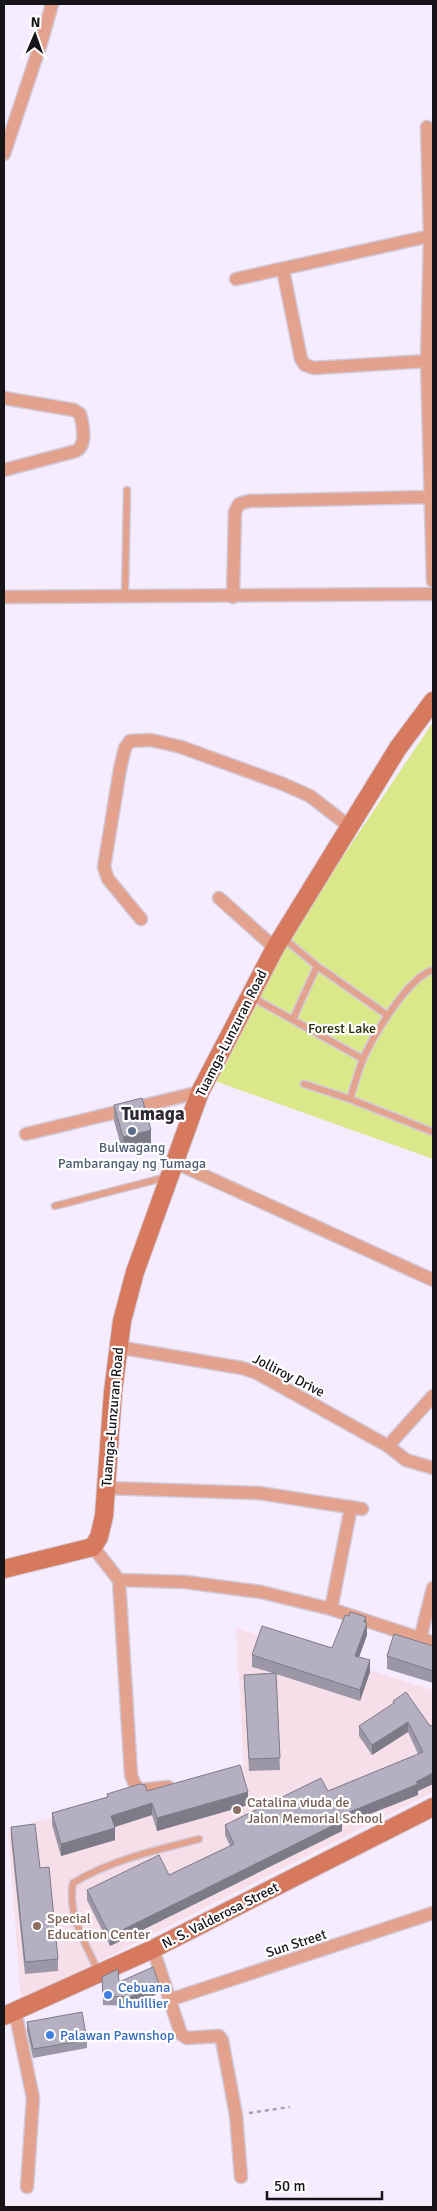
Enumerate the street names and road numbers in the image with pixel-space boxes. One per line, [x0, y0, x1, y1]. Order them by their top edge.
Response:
street label: Tuamga-Lunzuran Road [192, 967, 271, 1099]
street label: Tuamga-Lunzuran Road [98, 1347, 127, 1488]
street label: Jolliroy Drive [250, 1350, 327, 1401]
street label: N. S. Valderosa Street [159, 1879, 282, 1952]
street label: Sun Street [264, 1926, 329, 1961]

